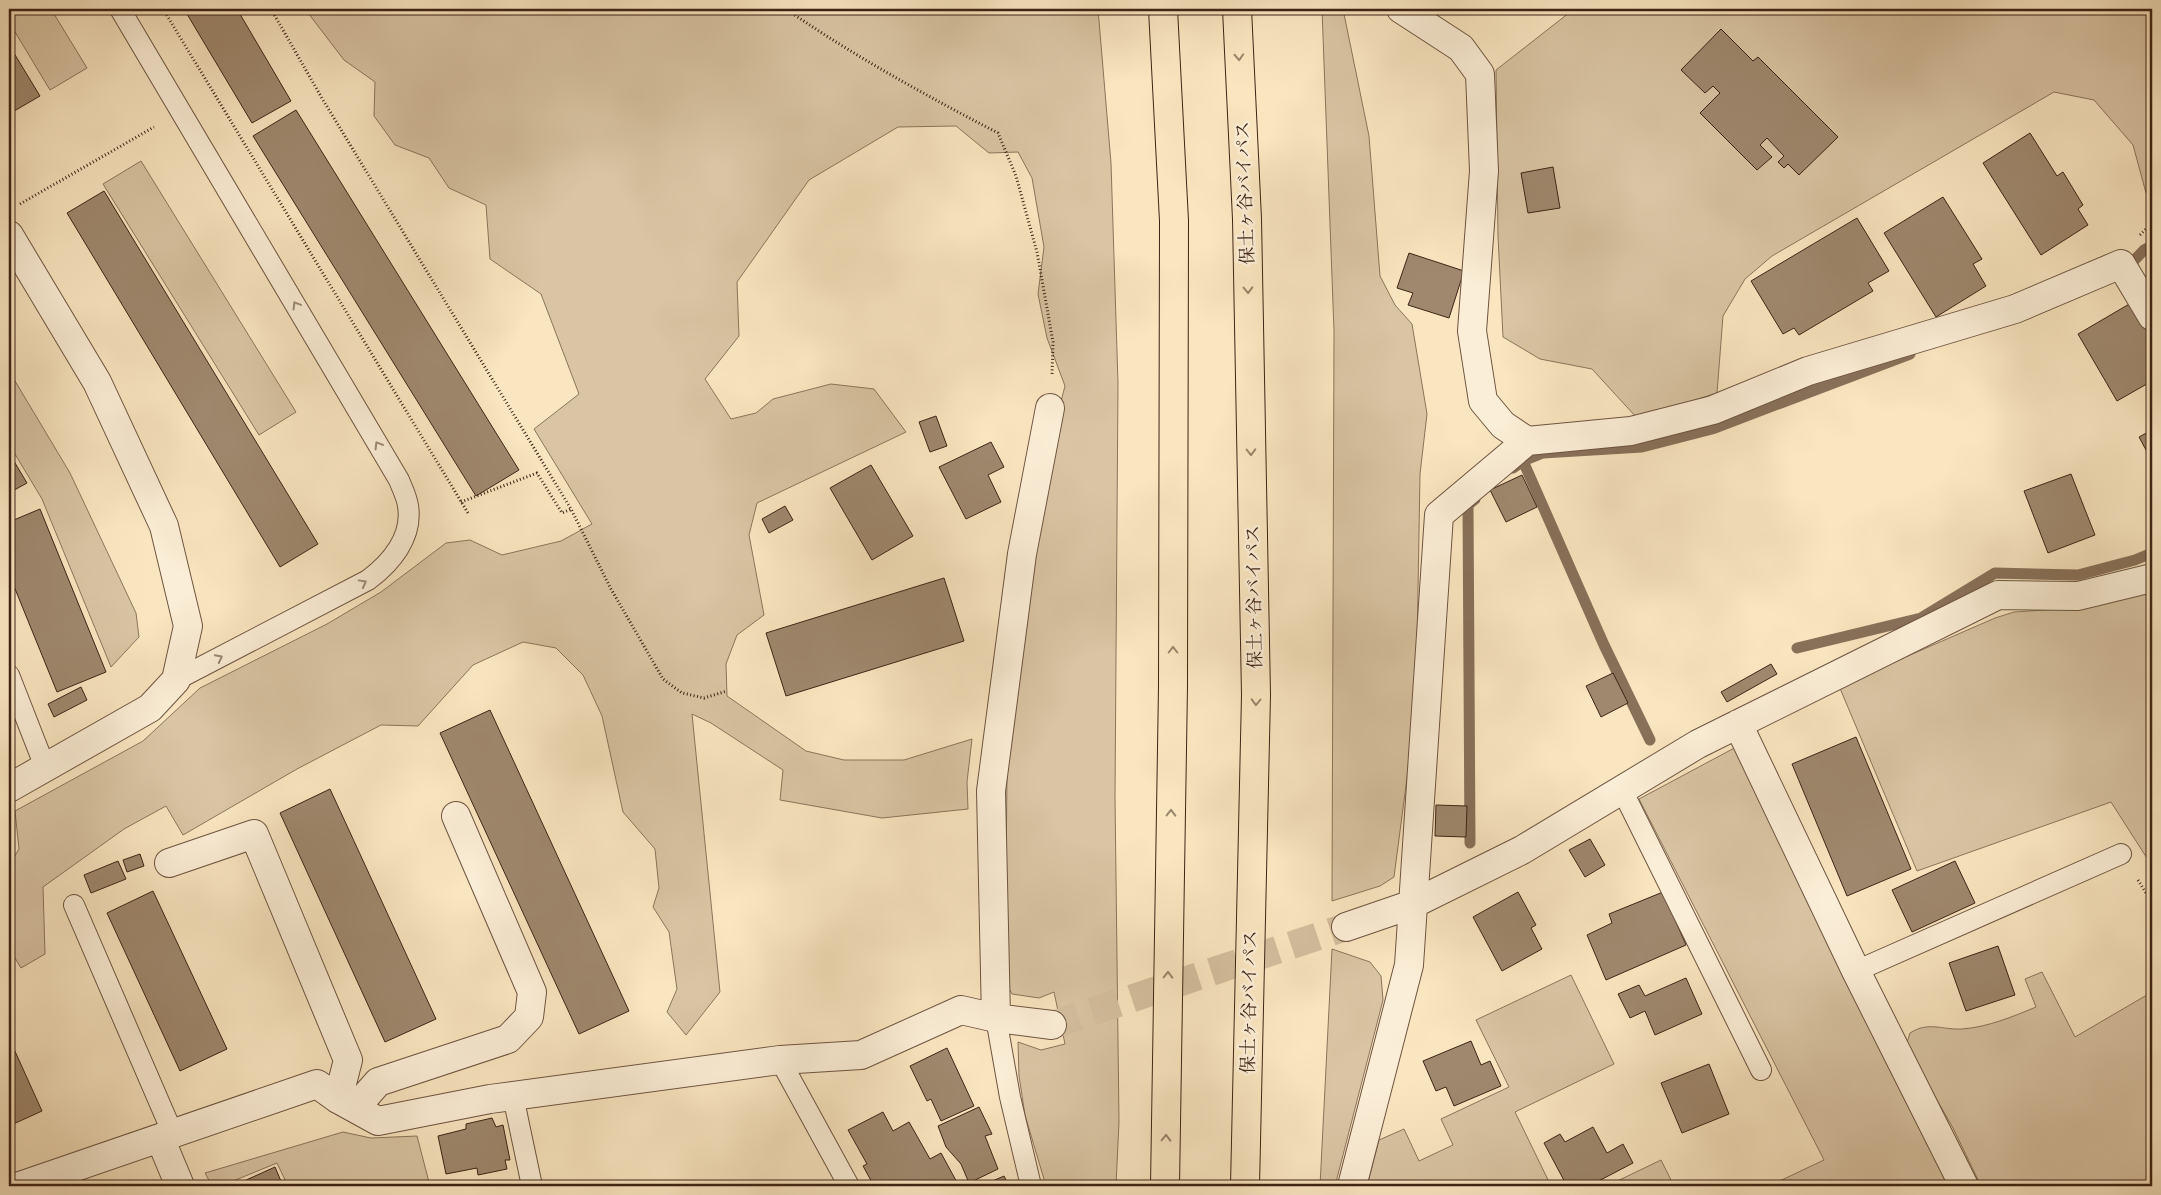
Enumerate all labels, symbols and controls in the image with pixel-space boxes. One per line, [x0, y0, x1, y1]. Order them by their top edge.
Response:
one-way arrow [1234, 54, 1244, 62]
street label: 保土ヶ谷バイパス [1231, 121, 1259, 265]
one-way arrow [1243, 286, 1253, 294]
one-way arrow [292, 302, 302, 311]
one-way arrow [375, 442, 385, 451]
one-way arrow [1246, 448, 1256, 456]
street label: 保土ヶ谷バイパス [1241, 525, 1267, 669]
one-way arrow [358, 579, 367, 589]
one-way arrow [1168, 646, 1178, 654]
one-way arrow [214, 654, 223, 664]
one-way arrow [1250, 698, 1261, 706]
one-way arrow [1166, 808, 1176, 816]
street label: 保土ヶ谷バイパス [1236, 930, 1262, 1074]
one-way arrow [1163, 971, 1173, 978]
one-way arrow [1160, 1133, 1171, 1141]

